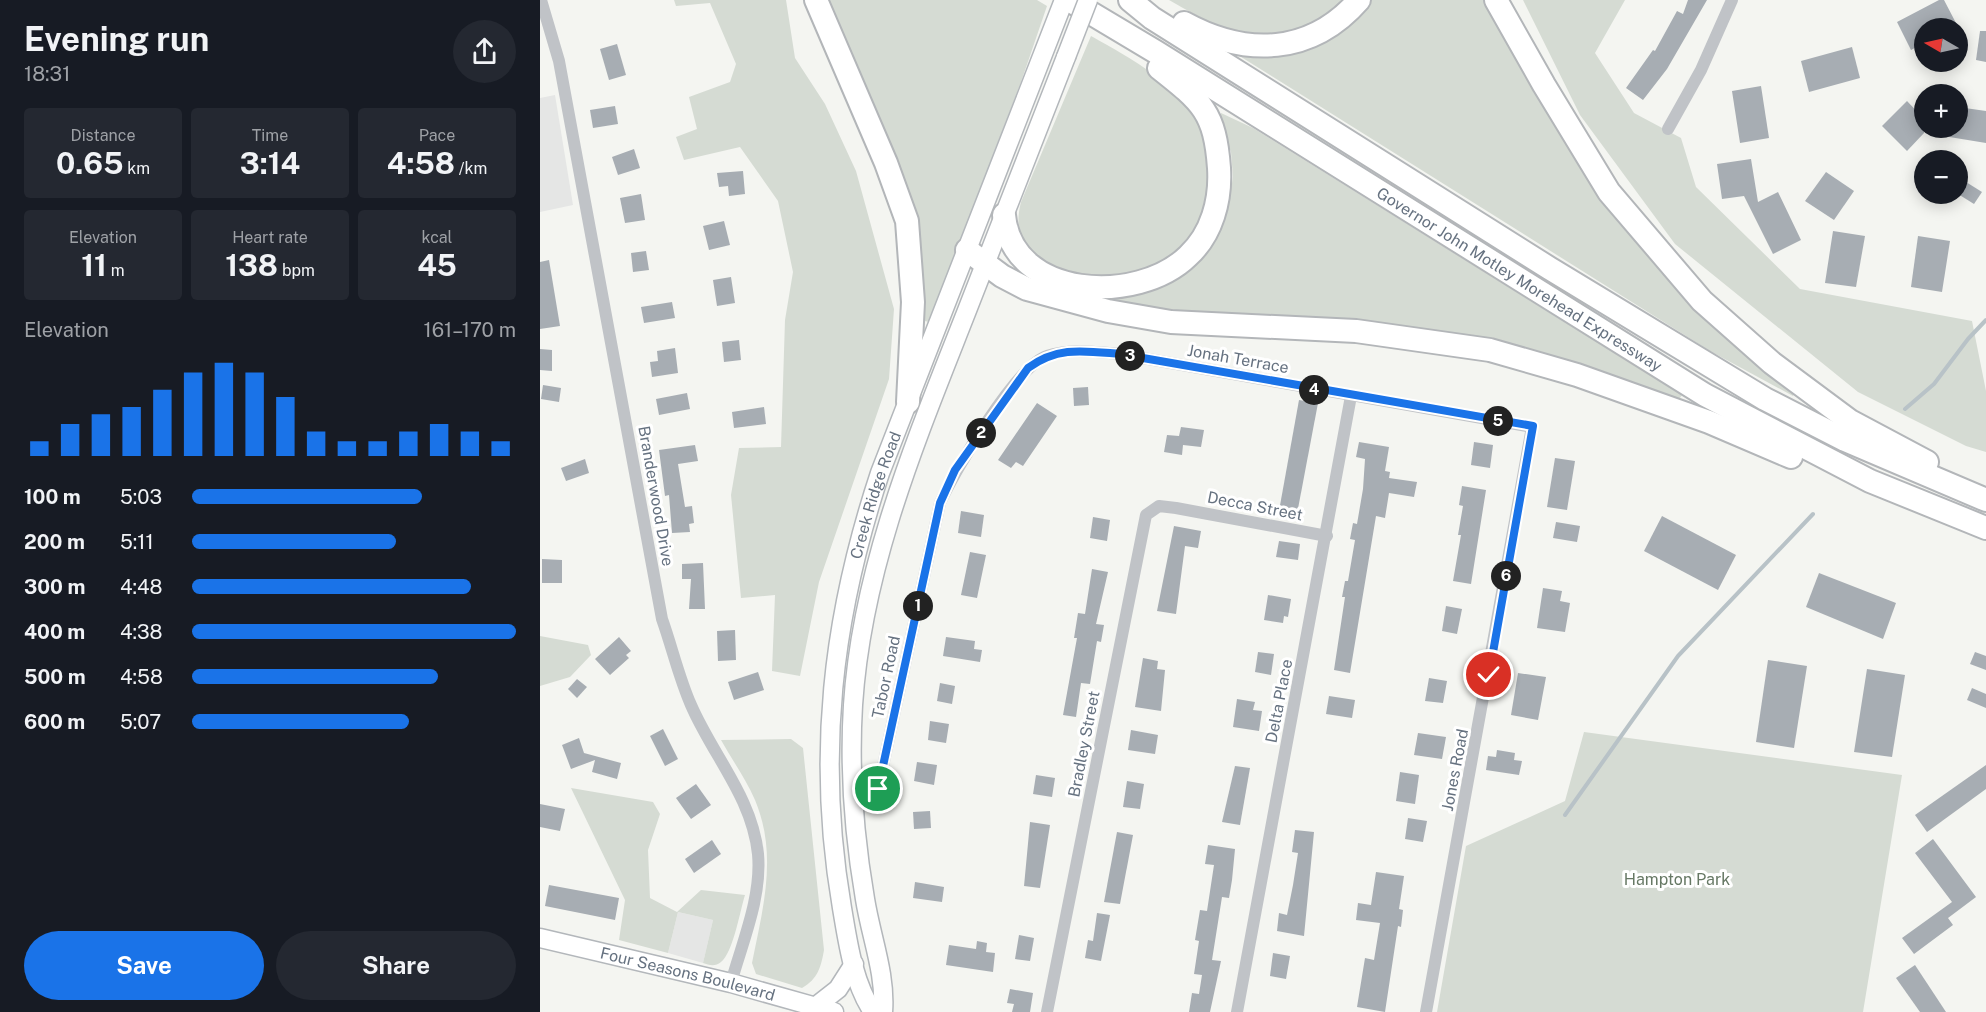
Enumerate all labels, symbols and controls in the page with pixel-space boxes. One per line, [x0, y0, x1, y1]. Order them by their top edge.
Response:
north arrow [1914, 18, 1968, 72]
map controls [1914, 18, 1968, 204]
text: Evening run [24, 20, 209, 58]
button: share [453, 20, 516, 83]
text: 18:31 [24, 62, 70, 86]
button: + [1914, 84, 1968, 138]
text: Distance [71, 126, 135, 145]
text: Time [252, 126, 288, 145]
text: Pace [419, 126, 455, 145]
text: 0.65 [56, 145, 123, 181]
text: 3:14 [240, 145, 300, 181]
text: 4:58 [387, 145, 455, 181]
button: − [1914, 150, 1968, 204]
text: km [123, 159, 150, 178]
text: /km [455, 159, 487, 178]
street label: Governor John Motley Morehead Expressway [1373, 183, 1666, 376]
text: Elevation [69, 228, 137, 247]
text: Heart rate [232, 228, 308, 247]
text: kcal [422, 228, 452, 247]
text: 11 [81, 247, 107, 283]
text: 138 [225, 247, 278, 283]
text: 45 [417, 247, 457, 283]
text: m [107, 261, 125, 280]
text: bpm [278, 261, 315, 280]
text: Elevation [24, 318, 109, 342]
text: 161–170 m [424, 318, 516, 342]
pin: 3 [1115, 341, 1145, 371]
street label: Jonah Terrace [1186, 341, 1290, 377]
text: 3 [1125, 346, 1135, 365]
pin: 4 [1299, 375, 1329, 405]
text: 4 [1309, 380, 1319, 399]
pin: 5 [1483, 406, 1513, 436]
text: 5 [1493, 411, 1503, 430]
pin: 2 [966, 418, 996, 448]
text: 2 [976, 423, 986, 442]
street label: Branderwood Drive [634, 424, 678, 568]
street label: Creek Ridge Road [846, 429, 905, 561]
text: 100 m [24, 485, 81, 509]
text: 5:03 [120, 485, 162, 509]
street label: Decca Street [1206, 487, 1304, 525]
text: 200 m [24, 530, 85, 554]
text: 5:11 [120, 530, 154, 554]
pin: 6 [1491, 561, 1521, 591]
text: 6 [1501, 566, 1511, 585]
text: 300 m [24, 575, 85, 599]
text: 4:48 [120, 575, 162, 599]
pin: 1 [903, 591, 933, 621]
text: 1 [915, 596, 921, 615]
text: 400 m [24, 620, 85, 644]
text: 4:38 [120, 620, 163, 644]
street label: Tabor Road [868, 634, 904, 720]
pin [1463, 649, 1514, 700]
street label: Delta Place [1262, 658, 1296, 744]
icon: check [1472, 658, 1505, 691]
text: 500 m [24, 665, 86, 689]
text: 4:58 [120, 665, 163, 689]
street label: Bradley Street [1064, 689, 1104, 799]
text: 600 m [24, 710, 85, 734]
text: 5:07 [120, 710, 161, 734]
street label: Jones Road [1438, 727, 1472, 813]
pin [852, 763, 903, 814]
icon: arrive [861, 772, 894, 805]
park label: Hampton Park [1624, 870, 1730, 889]
button: Save [24, 931, 264, 1000]
button: Share [276, 931, 516, 1000]
street label: Four Seasons Boulevard [598, 943, 777, 1004]

